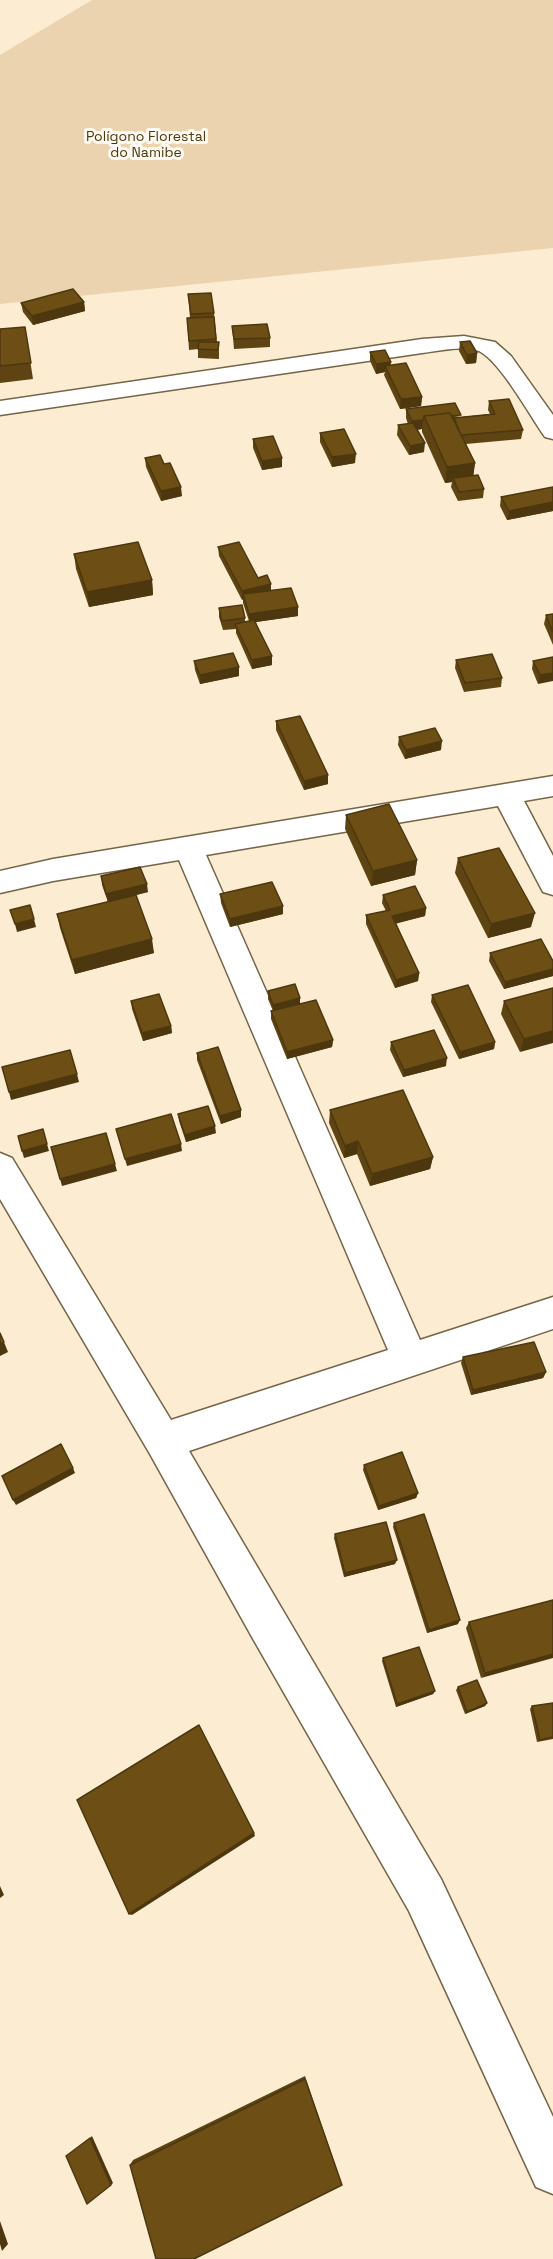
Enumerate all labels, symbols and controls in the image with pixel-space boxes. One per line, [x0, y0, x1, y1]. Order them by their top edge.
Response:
park label: Polígono Florestal do Namibe [86, 129, 206, 162]

